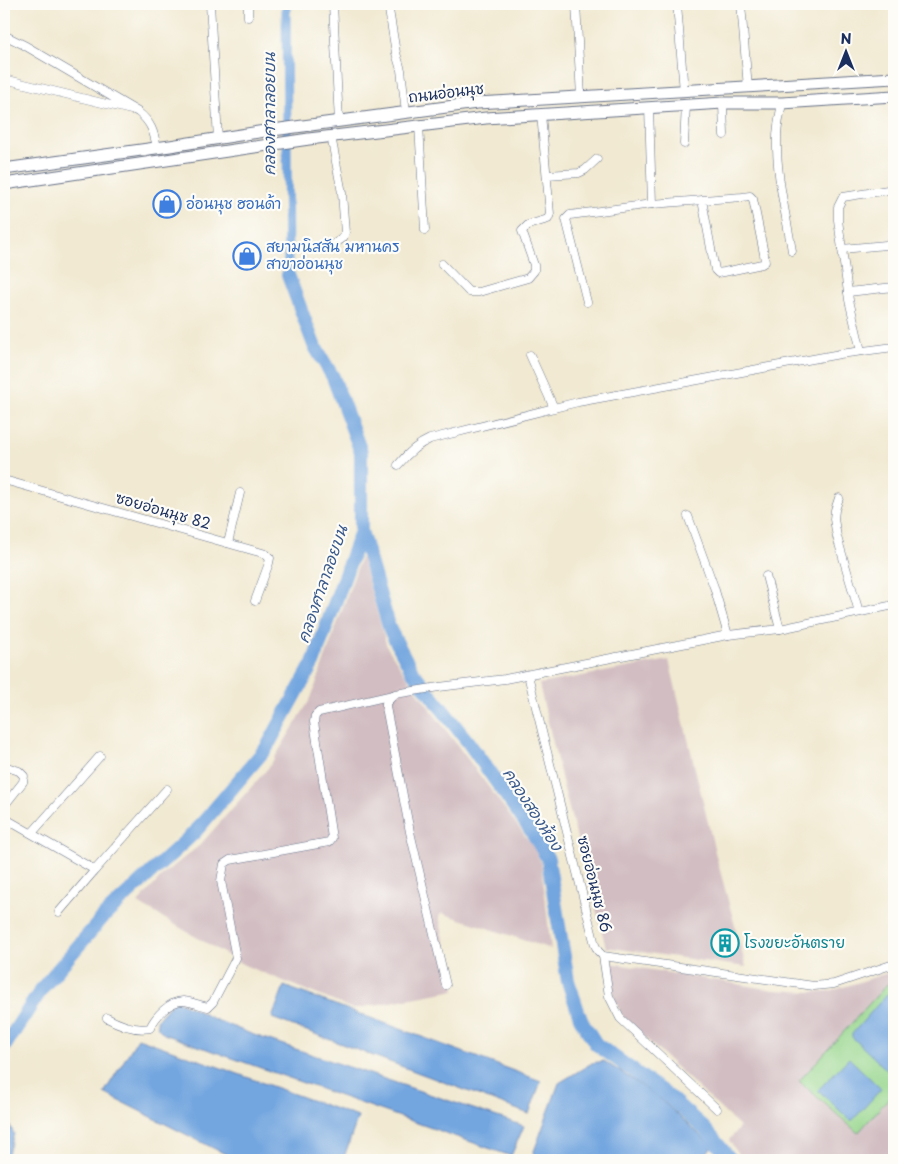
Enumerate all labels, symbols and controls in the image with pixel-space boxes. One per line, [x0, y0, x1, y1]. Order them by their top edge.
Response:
north arrow [820, 28, 870, 78]
text: N [840, 28, 852, 49]
water label: คลองศาลาลอยบน [256, 51, 280, 175]
street label: ถนนอ่อนนุช [407, 75, 485, 109]
shop icon: อ่อนนุช ฮอนด้า [152, 189, 182, 219]
place label: อ่อนนุช ฮอนด้า [186, 191, 281, 215]
place label: สยามนิสสัน มหานคร สาขาอ่อนนุช [266, 234, 400, 275]
shop icon: สยามนิสสัน มหานคร สาขาอ่อนนุช [232, 241, 262, 271]
street label: ซอยอ่อนนุช 82 [113, 485, 214, 535]
water label: คลองศาลาลอยบน [290, 520, 353, 646]
water label: คลองสองห้อง [498, 762, 571, 856]
street label: ซอยอ่อนนุช 86 [571, 833, 619, 935]
building icon: โรงขยะอันตราย [710, 928, 740, 958]
place label: โรงขยะอันตราย [744, 930, 845, 953]

